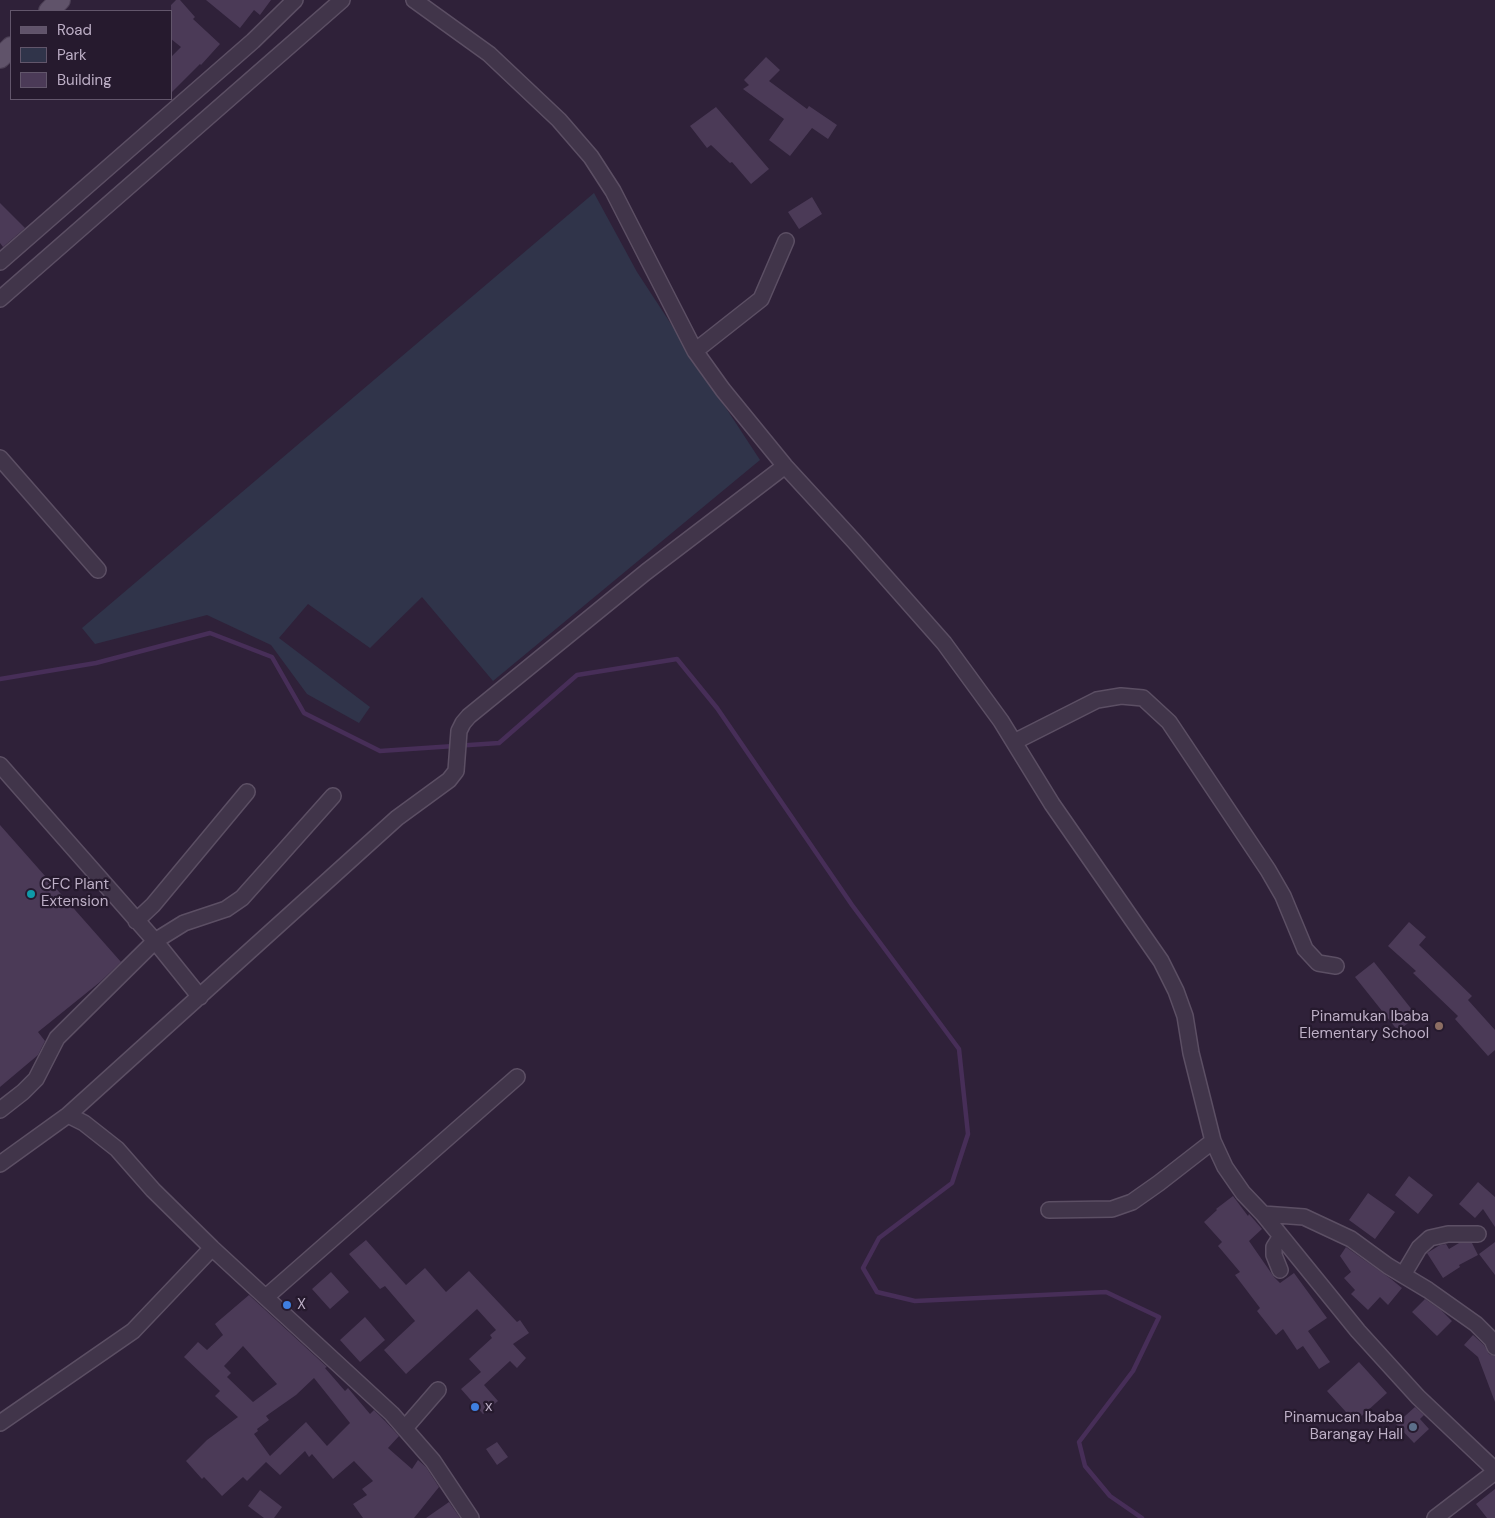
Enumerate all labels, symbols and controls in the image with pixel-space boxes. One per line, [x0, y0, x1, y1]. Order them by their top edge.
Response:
legend [10, 10, 172, 100]
text: Road [57, 20, 92, 40]
text: Park [57, 45, 87, 65]
text: Building [57, 70, 112, 90]
place label: CFC Plant Extension [41, 876, 109, 911]
marker: CFC Plant Extension [25, 888, 37, 900]
place label: Pinamukan Ibaba Elementary School [1299, 1008, 1429, 1043]
marker: Pinamukan Ibaba Elementary School [1433, 1020, 1445, 1032]
place label: X [297, 1296, 306, 1314]
marker: X [281, 1299, 293, 1311]
place label: x [485, 1398, 492, 1416]
marker: x [469, 1401, 481, 1413]
place label: Pinamucan Ibaba Barangay Hall [1284, 1409, 1403, 1444]
marker: Pinamucan Ibaba Barangay Hall [1407, 1421, 1419, 1433]

